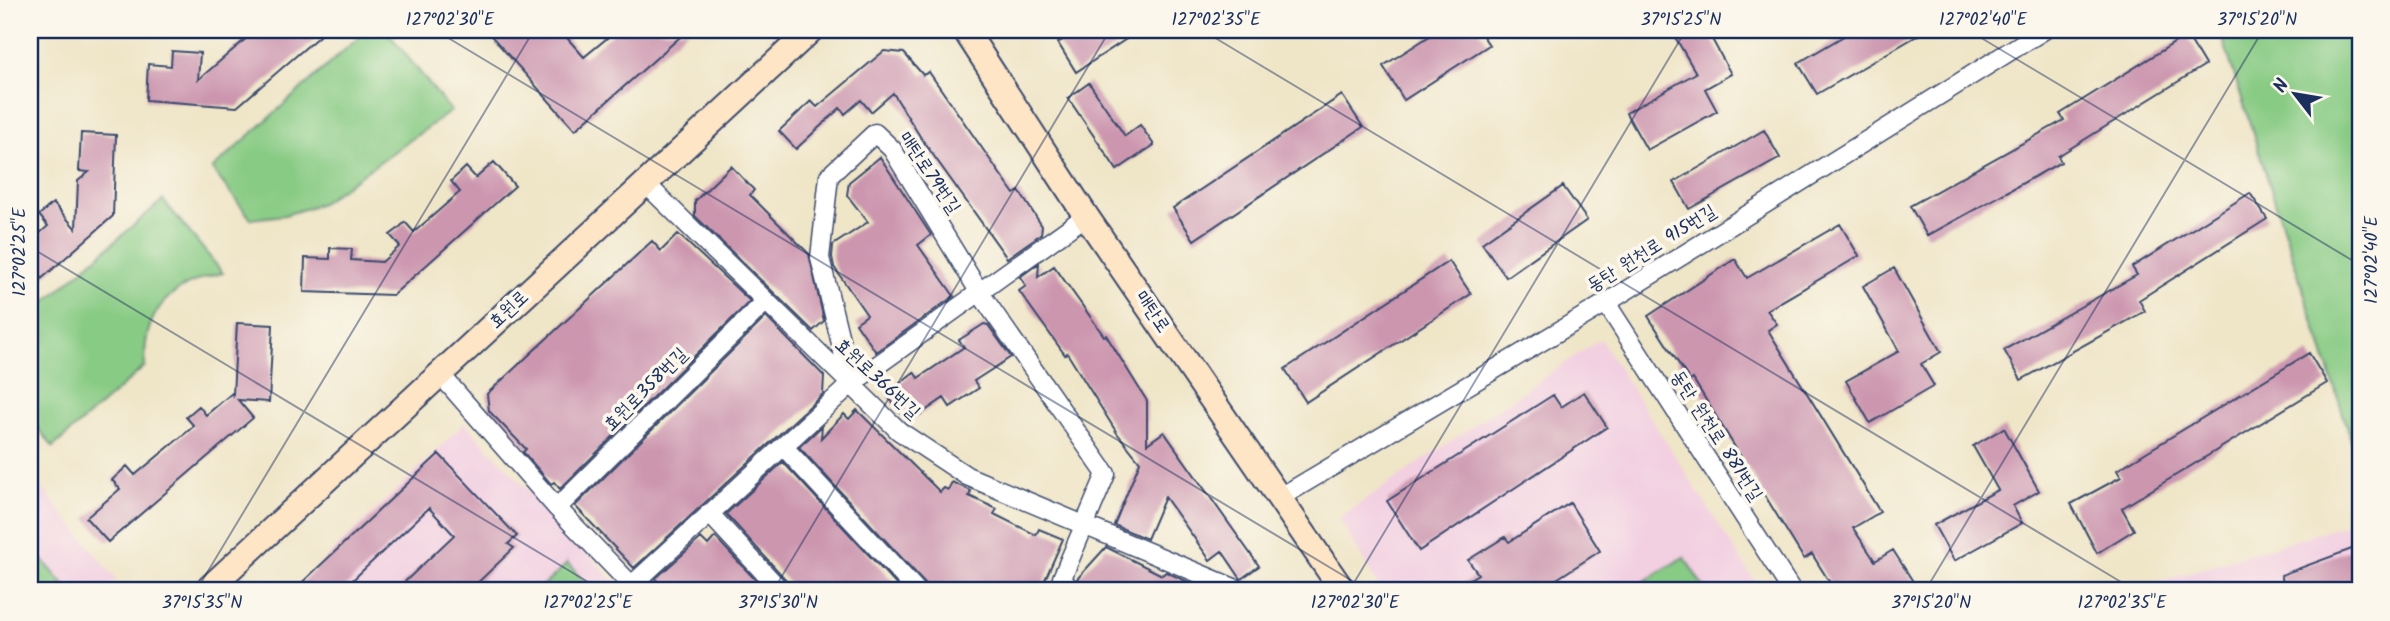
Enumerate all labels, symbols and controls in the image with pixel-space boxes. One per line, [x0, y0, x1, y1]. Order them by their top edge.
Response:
text: 127°02'30"E [406, 6, 495, 35]
text: 127°02'35"E [1171, 6, 1261, 35]
text: 37°15'25"N [1641, 6, 1721, 35]
text: 127°02'40"E [1939, 6, 2027, 35]
text: 37°15'20"N [2217, 6, 2297, 35]
north arrow [2260, 60, 2330, 130]
text: N [2266, 73, 2298, 99]
street label: 매탄로79번길 [890, 125, 968, 221]
street label: 동탄 원천로 915번길 [1581, 197, 1723, 301]
text: 127°02'25"E [6, 207, 35, 297]
text: 127°02'40"E [2358, 216, 2387, 304]
street label: 효원로 [482, 283, 536, 337]
street label: 매탄로 [1127, 285, 1177, 339]
street label: 효원로366번길 [827, 331, 927, 427]
street label: 효원로358번길 [597, 341, 695, 439]
street label: 동탄 원천로 881번길 [1662, 364, 1770, 508]
text: 37°15'35"N [162, 589, 242, 618]
text: 127°02'25"E [543, 589, 633, 618]
text: 37°15'30"N [738, 589, 818, 618]
text: 127°02'30"E [1311, 589, 1400, 618]
text: 37°15'20"N [1891, 589, 1971, 618]
text: 127°02'35"E [2077, 589, 2167, 618]

